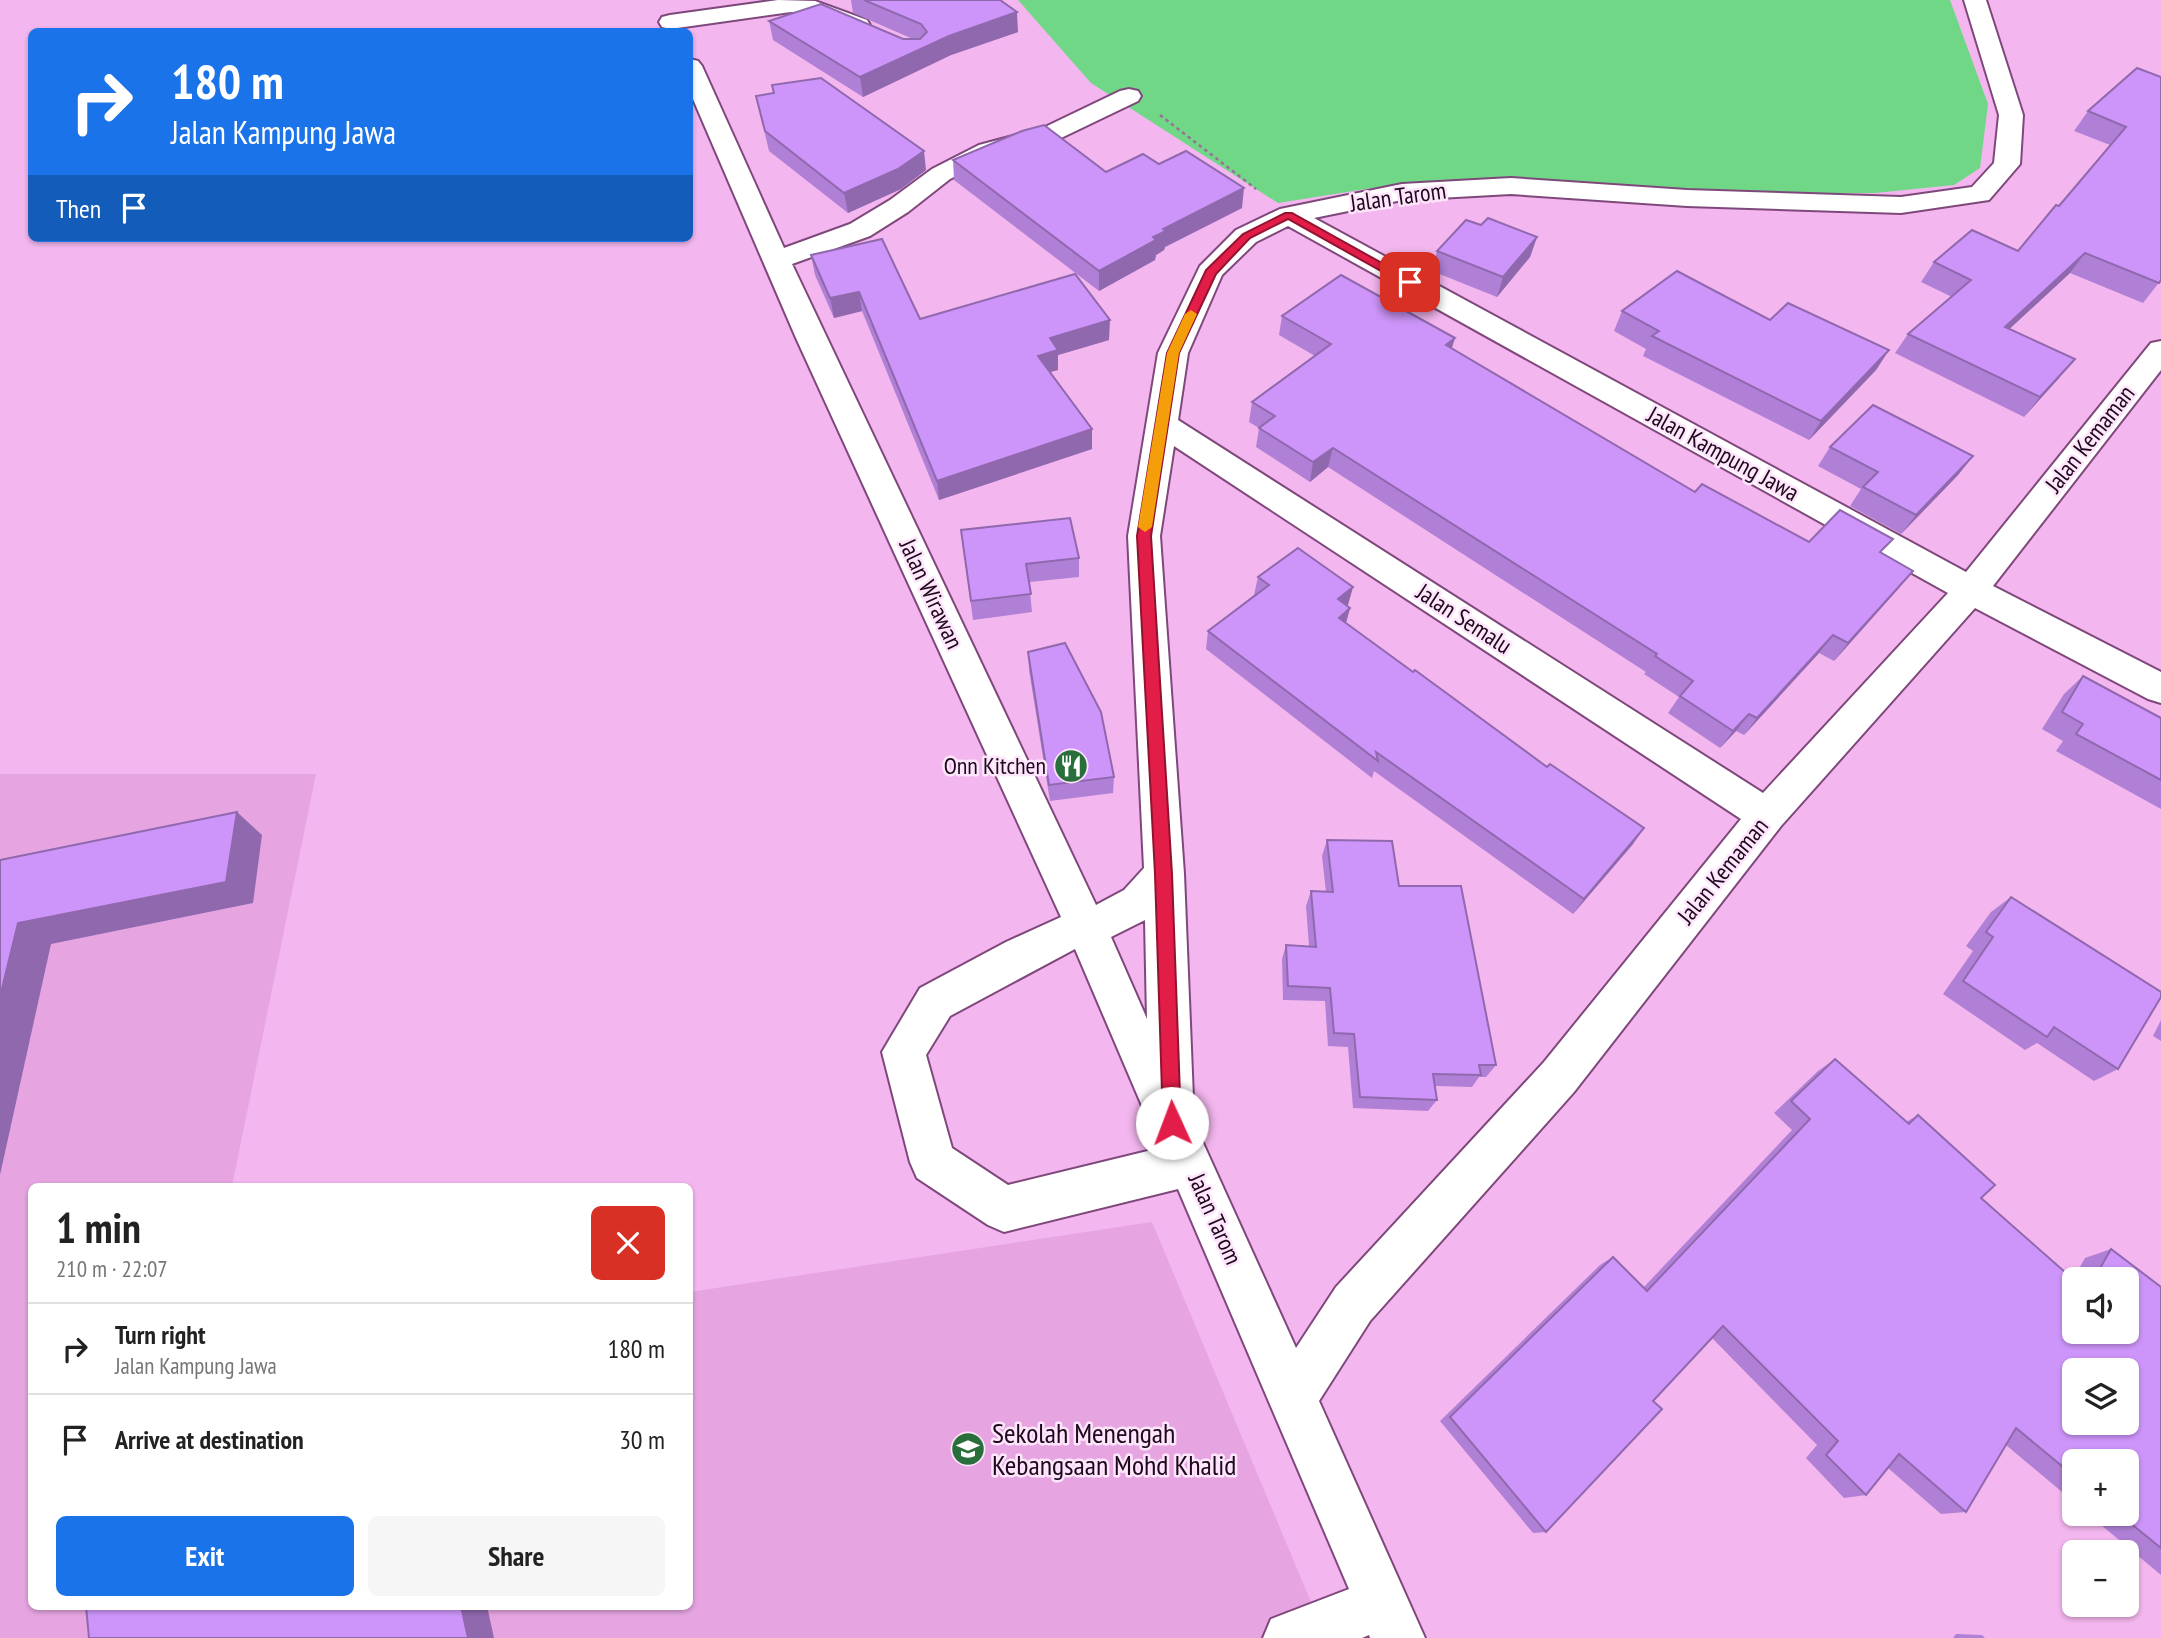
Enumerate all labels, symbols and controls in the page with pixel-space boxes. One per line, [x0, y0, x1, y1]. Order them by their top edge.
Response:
text: 180 m [171, 49, 284, 113]
icon: right [56, 56, 147, 147]
text: Jalan Kampung Jawa [171, 111, 396, 153]
street label: Jalan Tarom [1347, 174, 1448, 219]
icon: arrive [115, 189, 153, 227]
text: Then [56, 192, 101, 225]
pin [1380, 252, 1440, 312]
icon: arrive [1391, 263, 1429, 301]
street label: Jalan Kemaman [2037, 379, 2141, 499]
street label: Jalan Kampung Jawa [1641, 399, 1805, 508]
street label: Jalan Wirawan [892, 533, 970, 654]
street label: Jalan Semalu [1410, 576, 1518, 661]
restaurant icon: Onn Kitchen [1052, 747, 1090, 785]
place label: Onn Kitchen [944, 750, 1046, 781]
street label: Jalan Kemaman [1670, 811, 1775, 931]
position arrow [1135, 1086, 1209, 1160]
street label: Jalan Tarom [1181, 1168, 1249, 1269]
text: 1 min [56, 1200, 141, 1255]
button: close [591, 1206, 665, 1280]
text: 210 m · 22:07 [56, 1254, 168, 1283]
map controls [2062, 1267, 2139, 1617]
button: sound [2062, 1267, 2139, 1344]
text: Turn right [115, 1318, 206, 1351]
icon: right [56, 1330, 94, 1368]
text: 180 m [607, 1332, 665, 1365]
text: Jalan Kampung Jawa [115, 1351, 277, 1380]
button: layers [2062, 1358, 2139, 1435]
place label: Sekolah Menengah Kebangsaan Mohd Khalid [992, 1414, 1236, 1483]
icon: arrive [56, 1421, 94, 1459]
text: Arrive at destination [115, 1423, 304, 1456]
text: 30 m [619, 1423, 665, 1456]
school or university icon: Sekolah Menengah Kebangsaan Mohd Khalid [949, 1430, 987, 1468]
button: + [2062, 1449, 2139, 1526]
button: Exit [56, 1516, 354, 1596]
button: Share [368, 1516, 665, 1596]
button: − [2062, 1540, 2139, 1617]

